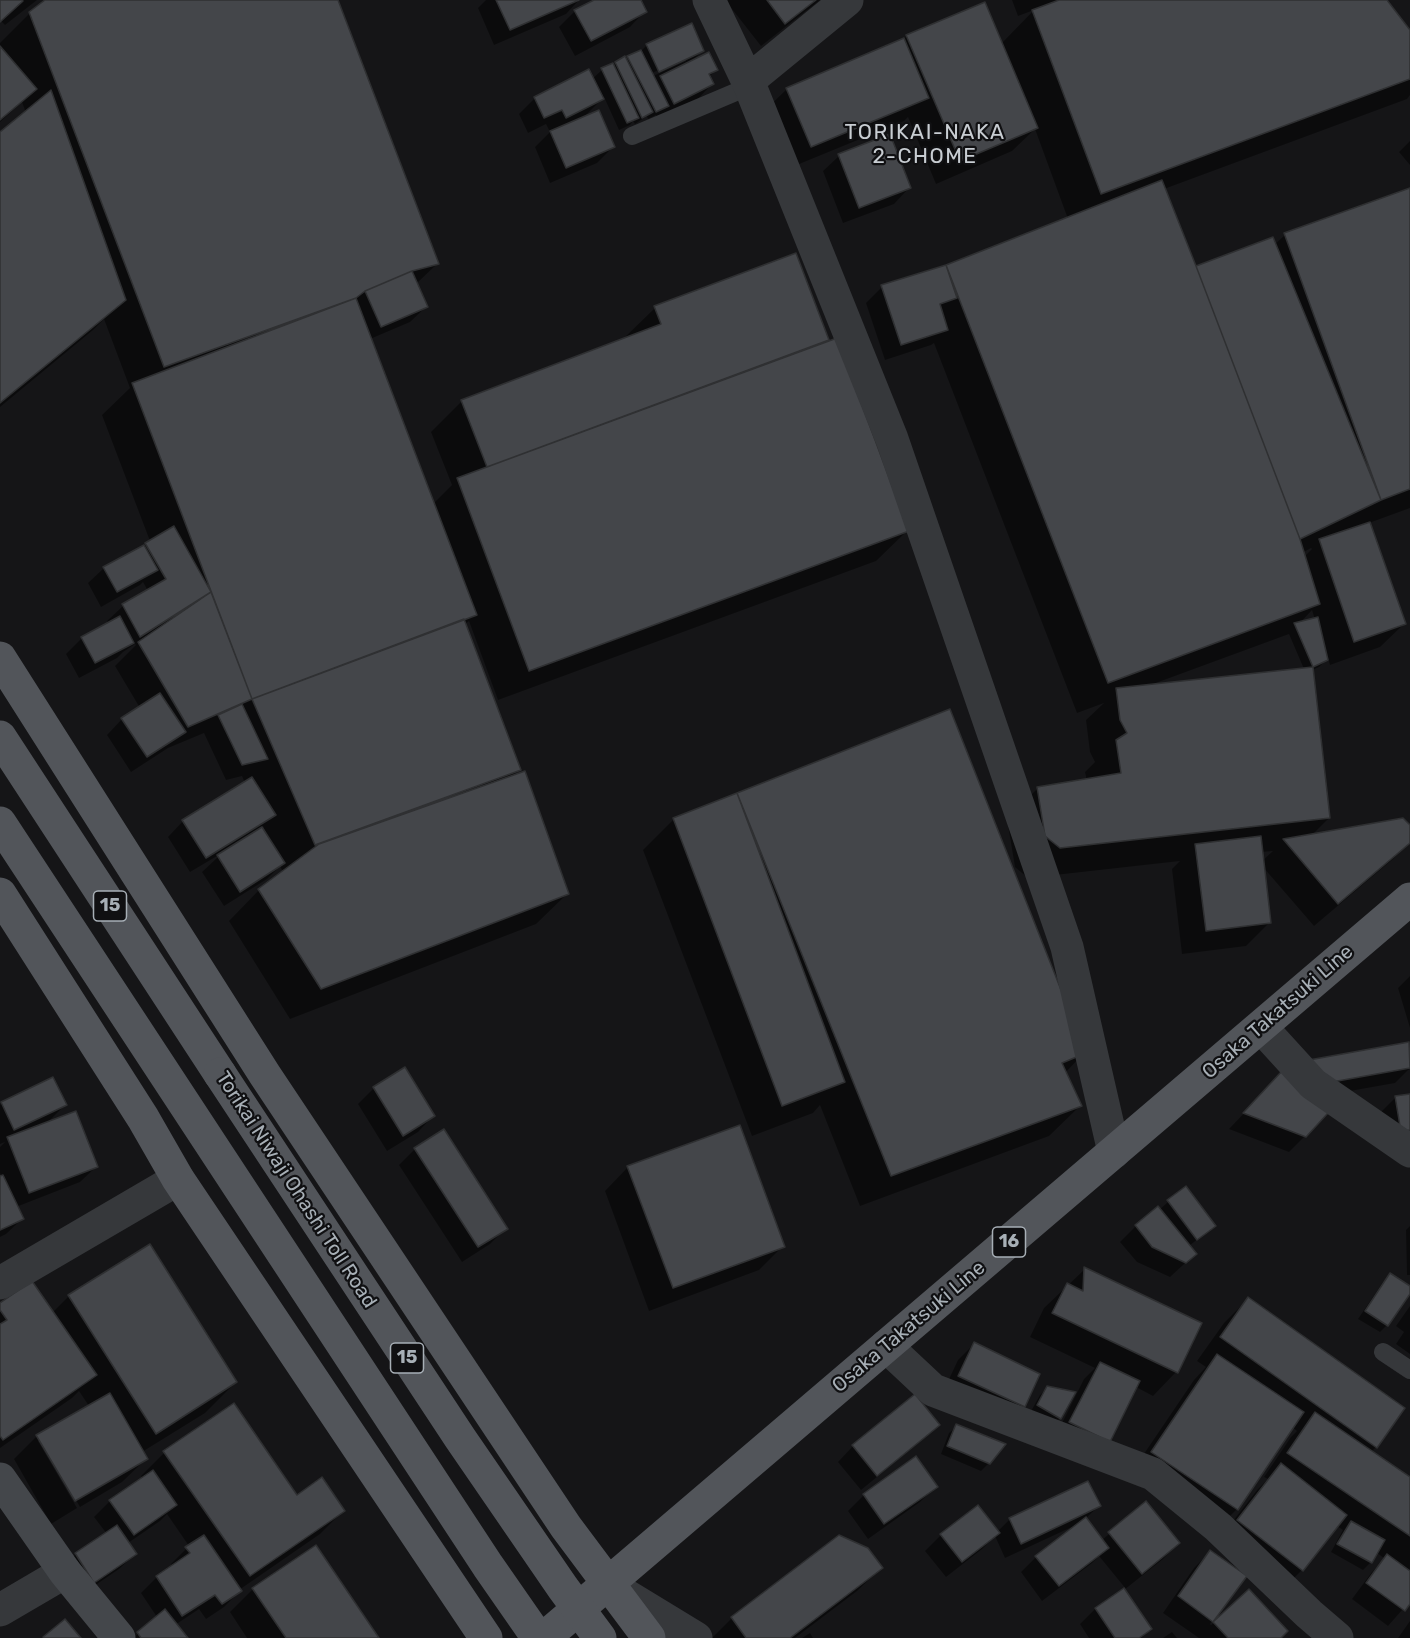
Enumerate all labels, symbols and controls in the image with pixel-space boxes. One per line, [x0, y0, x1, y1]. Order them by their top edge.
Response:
district label: TORIKAI-NAKA 2-CHOME [844, 120, 1006, 170]
road number: 15 [94, 891, 126, 921]
street label: Osaka Takatsuki Line [1198, 940, 1358, 1084]
street label: Torikai Niwaji Ohashi Toll Road [210, 1067, 382, 1313]
road number: 16 [992, 1227, 1026, 1257]
street label: Osaka Takatsuki Line [828, 1256, 990, 1398]
road number: 15 [390, 1343, 424, 1373]

